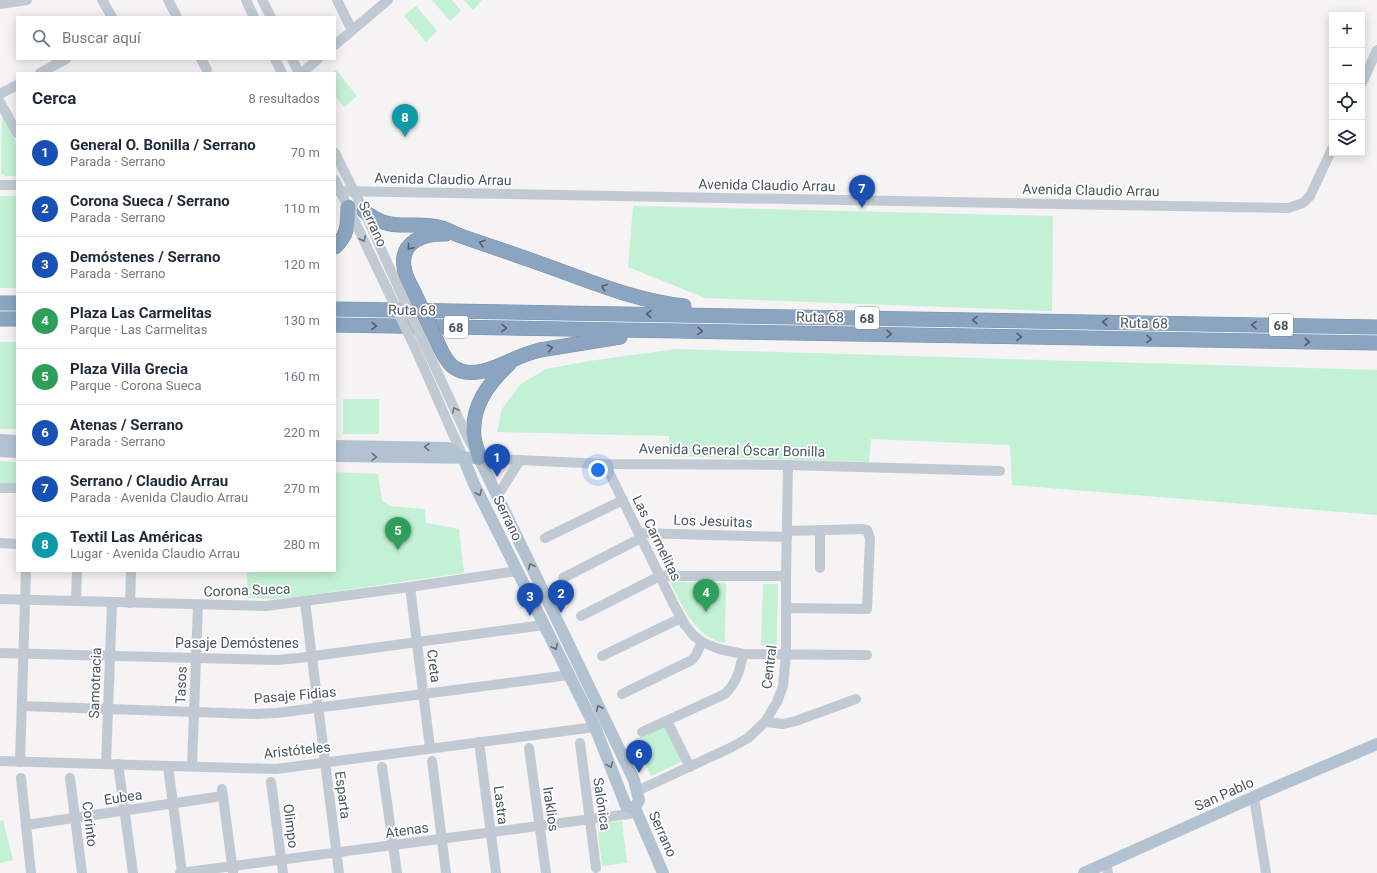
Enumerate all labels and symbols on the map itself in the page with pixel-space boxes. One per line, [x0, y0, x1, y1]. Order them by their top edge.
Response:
pin: 8 [392, 104, 418, 137]
street label: Avenida Claudio Arrau [374, 170, 512, 188]
pin: 7 [849, 175, 875, 208]
street label: Avenida Claudio Arrau [698, 176, 836, 194]
street label: Avenida Claudio Arrau [1022, 181, 1160, 199]
street label: Serrano [356, 199, 390, 249]
one-way arrow [358, 234, 366, 242]
one-way arrow [479, 239, 486, 247]
one-way arrow [407, 242, 414, 249]
one-way arrow [601, 283, 608, 291]
street label: Ruta 68 [388, 302, 436, 318]
road number: 68 [855, 307, 879, 329]
street label: Ruta 68 [796, 309, 844, 325]
one-way arrow [646, 310, 652, 318]
road number: 68 [1269, 314, 1293, 336]
street label: Ruta 68 [1120, 315, 1168, 331]
road number: 68 [444, 316, 468, 338]
one-way arrow [972, 316, 978, 324]
one-way arrow [1102, 318, 1108, 326]
one-way arrow [1251, 321, 1257, 329]
one-way arrow [371, 322, 377, 330]
one-way arrow [501, 324, 507, 332]
one-way arrow [697, 327, 703, 335]
one-way arrow [886, 330, 892, 339]
one-way arrow [1016, 333, 1022, 341]
one-way arrow [1146, 335, 1152, 343]
one-way arrow [1304, 338, 1310, 346]
one-way arrow [547, 344, 554, 352]
one-way arrow [452, 407, 460, 415]
street label: Avenida General Óscar Bonilla [639, 439, 825, 460]
one-way arrow [424, 443, 430, 452]
pin: 1 [484, 444, 510, 477]
one-way arrow [371, 453, 377, 461]
your location [588, 460, 608, 480]
one-way arrow [474, 489, 482, 496]
street label: Serrano [490, 493, 526, 543]
street label: Las Carmelitas [629, 493, 685, 583]
street label: Los Jesuitas [673, 512, 753, 530]
pin: 5 [385, 517, 411, 550]
one-way arrow [528, 562, 536, 570]
pin: 4 [693, 579, 719, 612]
street label: Corona Sueca [203, 580, 291, 600]
pin: 2 [548, 580, 574, 613]
pin: 3 [517, 583, 543, 616]
street label: Pasaje Demóstenes [175, 635, 299, 651]
one-way arrow [550, 643, 558, 650]
street label: Central [758, 644, 780, 690]
street label: Samotracia [86, 647, 104, 719]
street label: Creta [424, 648, 444, 684]
street label: Tasos [172, 666, 190, 704]
street label: Pasaje Fidias [253, 683, 337, 707]
one-way arrow [596, 705, 604, 713]
street label: Aristóteles [263, 739, 331, 761]
pin: 6 [626, 740, 652, 773]
one-way arrow [605, 761, 613, 768]
street label: Esparta [332, 770, 354, 820]
street label: San Pablo [1192, 774, 1256, 814]
street label: Salónica [590, 776, 614, 832]
street label: Lastra [491, 785, 511, 825]
street label: Eubea [103, 786, 143, 808]
street label: Iraklios [540, 786, 562, 832]
street label: Corinto [79, 800, 101, 848]
street label: Olimpo [280, 803, 302, 849]
street label: Serrano [646, 809, 680, 859]
street label: Atenas [384, 819, 430, 841]

